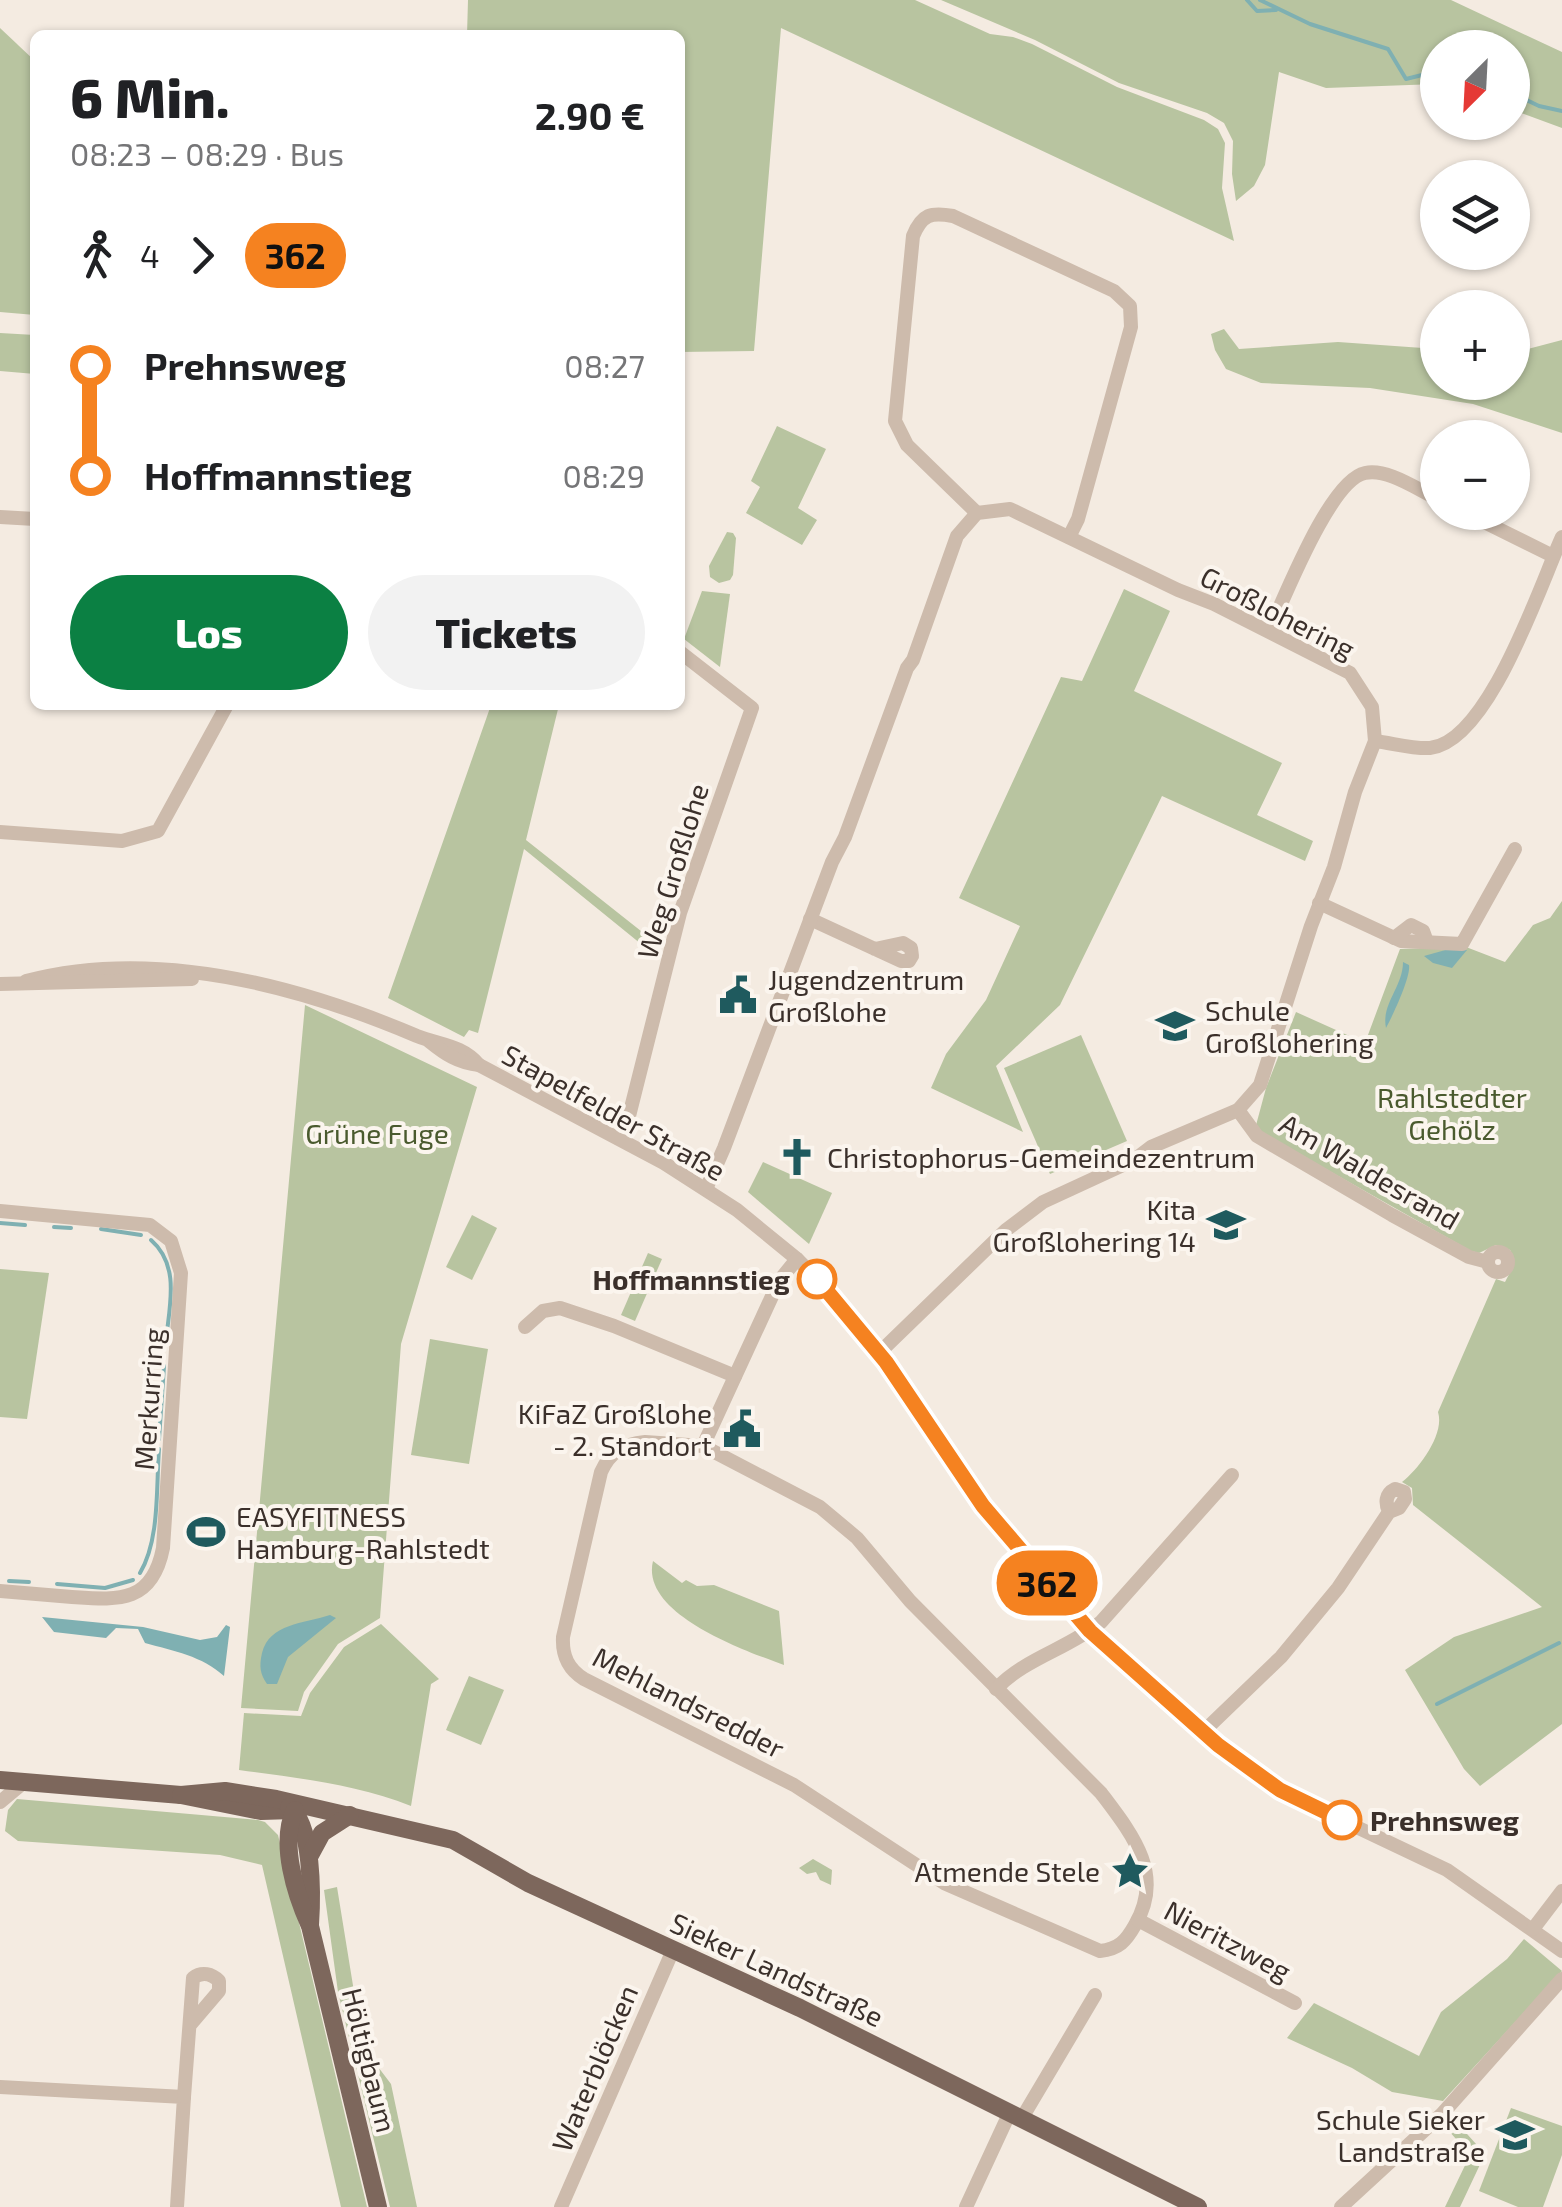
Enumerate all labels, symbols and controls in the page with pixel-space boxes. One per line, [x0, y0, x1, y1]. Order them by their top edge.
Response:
north arrow [1420, 30, 1530, 140]
map controls [1420, 30, 1530, 530]
text: 6 Min. [70, 63, 230, 129]
text: 2.90 € [535, 92, 645, 138]
text: 08:23 – 08:29 · Bus [70, 134, 344, 172]
button: layers [1420, 160, 1530, 270]
icon: walk [70, 228, 125, 283]
icon: forward [175, 228, 230, 283]
text: 362 [265, 234, 326, 276]
text: 4 [140, 236, 160, 274]
button: + [1420, 290, 1530, 400]
text: Prehnsweg [144, 342, 346, 388]
text: 08:27 [564, 346, 645, 384]
button: − [1420, 420, 1530, 530]
text: Hoffmannstieg [144, 452, 412, 498]
text: 08:29 [562, 456, 645, 494]
street label: Großlohering [1195, 559, 1361, 666]
button: Los [70, 575, 348, 690]
button: Tickets [368, 575, 645, 690]
street label: Weg Großlohe [629, 779, 715, 963]
place label: Jugendzentrum Großlohe [768, 962, 964, 1028]
public building icon: Jugendzentrum Großlohe [717, 974, 759, 1016]
place label: Schule Großlohering [1205, 993, 1374, 1059]
school or university icon: Schule Großlohering [1154, 1005, 1196, 1047]
street label: Stapelfelder Straße [497, 1037, 731, 1187]
park label: Rahlstedter Gehölz [1377, 1080, 1527, 1146]
street label: Am Waldesrand [1274, 1106, 1466, 1236]
park label: Grüne Fuge [305, 1116, 449, 1150]
church icon: Christophorus-Gemeindezentrum [776, 1136, 818, 1178]
place label: Christophorus-Gemeindezentrum [827, 1140, 1255, 1174]
place label: Kita Großlohering 14 [993, 1192, 1196, 1258]
school or university icon: Kita Großlohering 14 [1205, 1204, 1247, 1246]
marker: Hoffmannstieg [798, 1260, 836, 1298]
place label: Hoffmannstieg [593, 1262, 790, 1296]
street label: Merkurring [126, 1326, 170, 1471]
place label: KiFaZ Großlohe - 2. Standort [518, 1396, 712, 1462]
public building icon: KiFaZ Großlohe - 2. Standort [721, 1408, 763, 1450]
place label: EASYFITNESS Hamburg-Rahlstedt [236, 1499, 490, 1565]
sports icon: EASYFITNESS Hamburg-Rahlstedt [185, 1511, 227, 1553]
line badge: 362 [990, 1550, 1104, 1616]
text: 362 [1017, 1562, 1077, 1604]
street label: Mehlandsredder [588, 1639, 790, 1765]
marker: Prehnsweg [1323, 1801, 1361, 1839]
place label: Prehnsweg [1370, 1803, 1519, 1837]
place icon: Atmende Stele [1109, 1850, 1151, 1892]
place label: Atmende Stele [914, 1854, 1100, 1888]
street label: Nieritzweg [1159, 1892, 1297, 1988]
street label: Sieker Landstraße [665, 1905, 889, 2033]
street label: Waterblöcken [544, 1980, 644, 2156]
street label: Höltigbaum [336, 1984, 404, 2136]
place label: Schule Sieker Landstraße [1316, 2102, 1485, 2168]
school or university icon: Schule Sieker Landstraße [1494, 2114, 1536, 2156]

